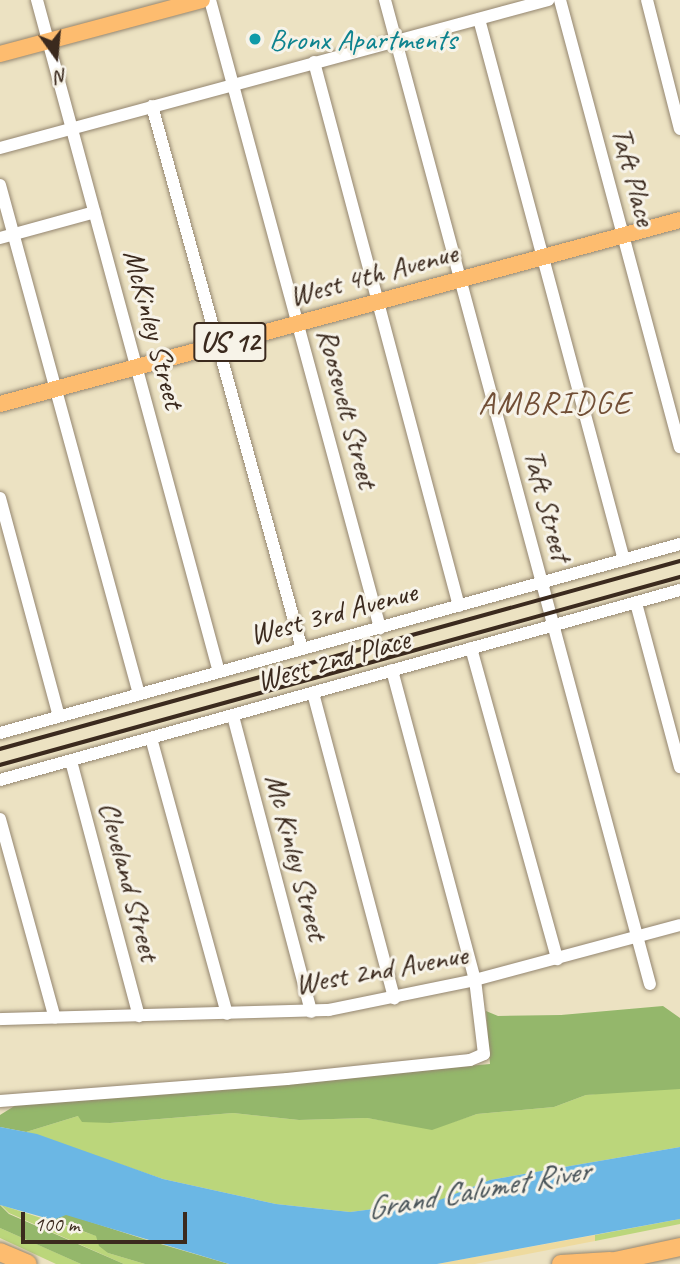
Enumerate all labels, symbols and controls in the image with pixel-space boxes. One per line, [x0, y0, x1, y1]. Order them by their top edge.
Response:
north arrow [21, 21, 91, 91]
place label: Bronx Apartments [269, 21, 457, 57]
marker: Bronx Apartments [247, 31, 263, 47]
text: N [53, 63, 70, 89]
street label: Taft Place [603, 122, 665, 230]
street label: West 4th Avenue [285, 234, 461, 314]
street label: McKinley Street [115, 245, 193, 413]
road number: US 12 [193, 318, 267, 366]
street label: Roosevelt Street [309, 324, 387, 492]
district label: AMBRIDGE [480, 384, 630, 422]
street label: Taft Street [516, 445, 580, 565]
street label: West 3rd Avenue [246, 573, 420, 653]
street label: West 2nd Place [252, 621, 414, 699]
street label: Mc Kinley Street [257, 770, 337, 944]
street label: Cleveland Street [91, 797, 169, 965]
street label: West 2nd Avenue [292, 936, 470, 1002]
water label: Grand Calumet River [363, 1151, 593, 1229]
scale bar [24, 1198, 191, 1242]
text: 100 m [34, 1211, 79, 1237]

